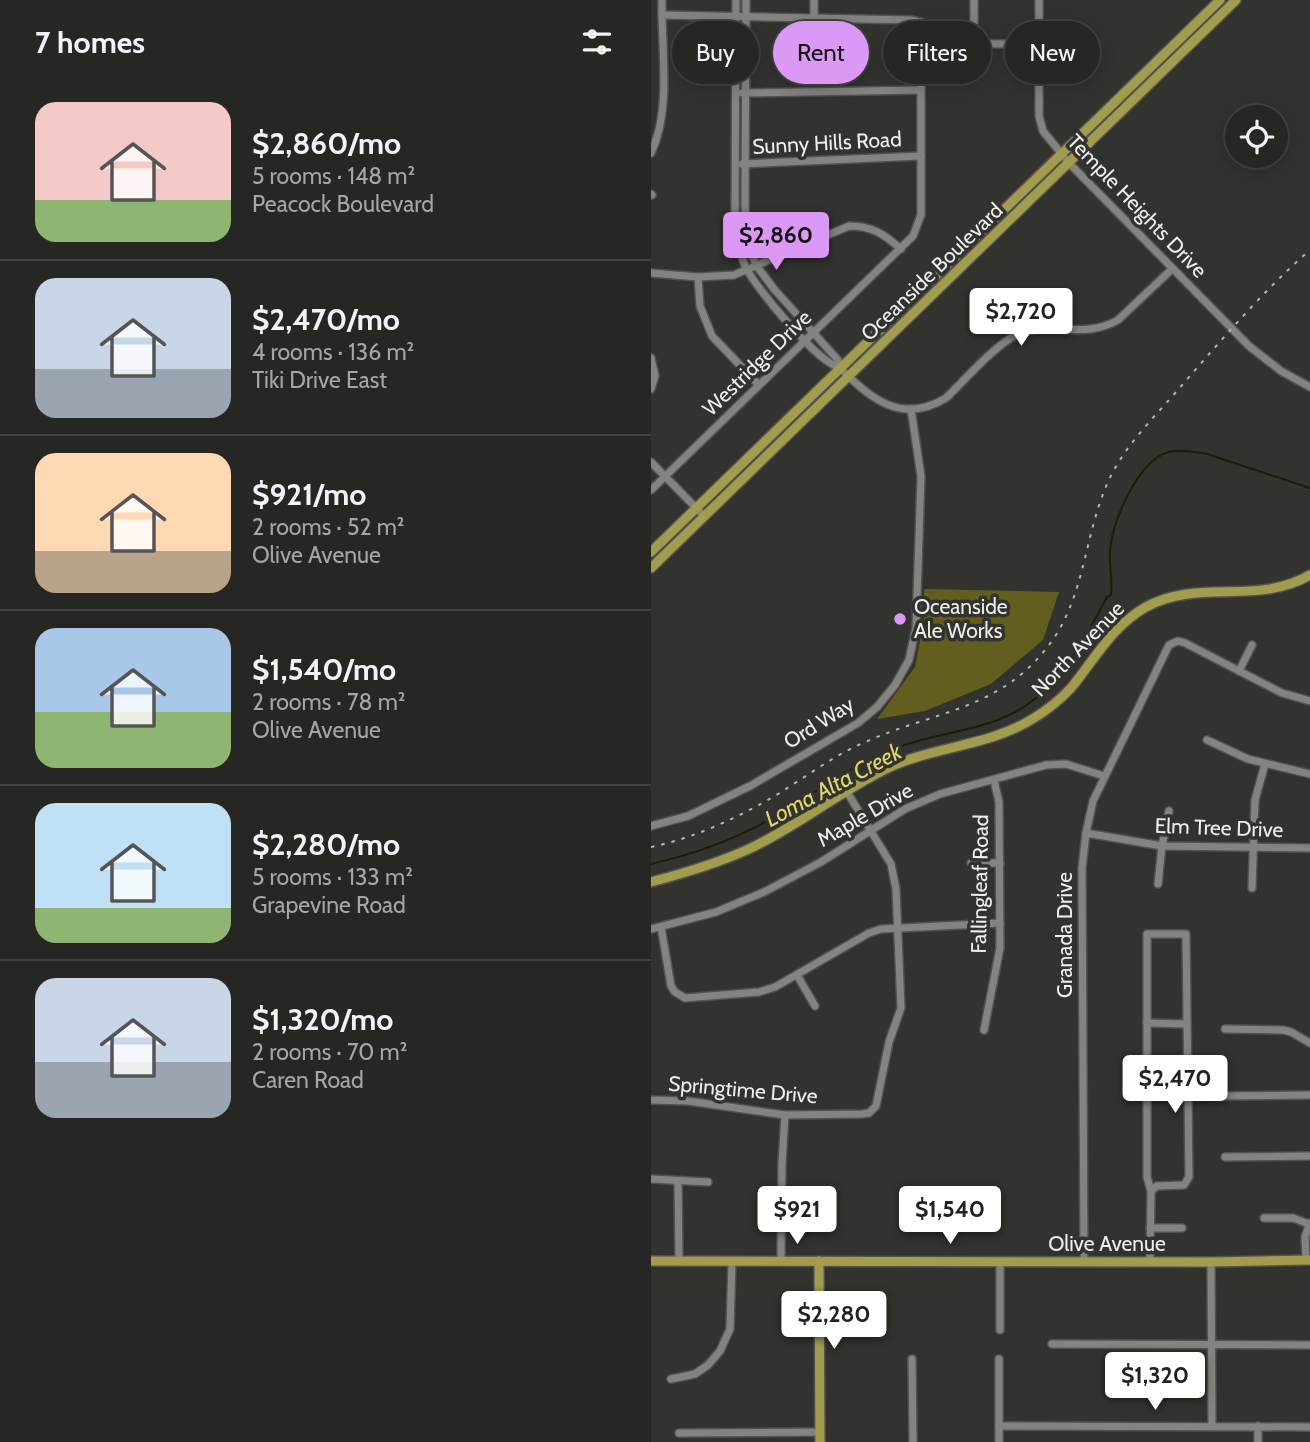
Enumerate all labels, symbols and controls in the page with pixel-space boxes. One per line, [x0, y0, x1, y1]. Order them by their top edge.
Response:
chip: Buy [672, 21, 759, 84]
chip: Rent [773, 21, 869, 84]
chip: Filters [883, 21, 991, 84]
chip: New [1005, 21, 1100, 84]
icon: filters [578, 23, 616, 61]
text: 7 homes [35, 24, 145, 61]
map controls [1225, 105, 1288, 168]
button: locate [1225, 105, 1288, 168]
text: $2,860/mo [252, 125, 401, 162]
street label: Sunny Hills Road [752, 126, 902, 159]
street label: Temple Heights Drive [1062, 129, 1212, 283]
icon: home [91, 130, 175, 214]
text: 5 rooms · 148 m² [252, 162, 415, 190]
text: Peacock Boulevard [252, 190, 434, 218]
street label: Oceanside Boulevard [856, 198, 1008, 346]
pin: $2,860 [719, 212, 833, 272]
text: $2,860 [739, 221, 813, 249]
pin: $2,720 [964, 288, 1078, 348]
text: $2,720 [986, 297, 1056, 325]
text: $2,470/mo [252, 301, 400, 338]
street label: Westridge Drive [697, 304, 816, 421]
icon: home [91, 306, 175, 390]
text: 4 rooms · 136 m² [252, 338, 414, 366]
text: Tiki Drive East [252, 366, 387, 394]
text: $921/mo [252, 476, 366, 513]
icon: home [91, 481, 175, 565]
text: 2 rooms · 52 m² [252, 513, 405, 541]
text: Olive Avenue [252, 541, 381, 569]
place label: Oceanside Ale Works [914, 594, 1008, 643]
street label: North Avenue [1026, 596, 1129, 701]
marker: Oceanside Ale Works [892, 611, 908, 627]
text: $1,540/mo [252, 651, 396, 688]
icon: home [91, 656, 175, 740]
text: 2 rooms · 78 m² [252, 688, 406, 716]
street label: Ord Way [779, 691, 859, 754]
text: Olive Avenue [252, 716, 381, 744]
water label: Loma Alta Creek [760, 737, 907, 833]
street label: Maple Drive [813, 777, 917, 852]
street label: Elm Tree Drive [1154, 813, 1284, 842]
street label: Fallingleaf Road [966, 814, 993, 954]
text: $2,280/mo [252, 826, 400, 863]
icon: home [91, 831, 175, 915]
text: 5 rooms · 133 m² [252, 863, 413, 891]
street label: Granada Drive [1052, 872, 1077, 998]
text: Grapevine Road [252, 891, 406, 919]
text: $1,320/mo [252, 1001, 393, 1038]
icon: home [91, 1006, 175, 1090]
text: 2 rooms · 70 m² [252, 1038, 407, 1066]
pin: $2,470 [1118, 1056, 1232, 1115]
text: $2,470 [1139, 1064, 1211, 1092]
text: Caren Road [252, 1066, 364, 1094]
street label: Springtime Drive [667, 1071, 819, 1108]
pin: $921 [756, 1186, 838, 1246]
pin: $1,540 [893, 1186, 1007, 1246]
text: $921 [774, 1195, 820, 1223]
text: $1,540 [915, 1195, 985, 1223]
street label: Olive Avenue [1048, 1231, 1166, 1256]
pin: $2,280 [777, 1292, 891, 1351]
text: $2,280 [797, 1300, 871, 1328]
pin: $1,320 [1098, 1352, 1212, 1412]
text: $1,320 [1121, 1361, 1189, 1389]

